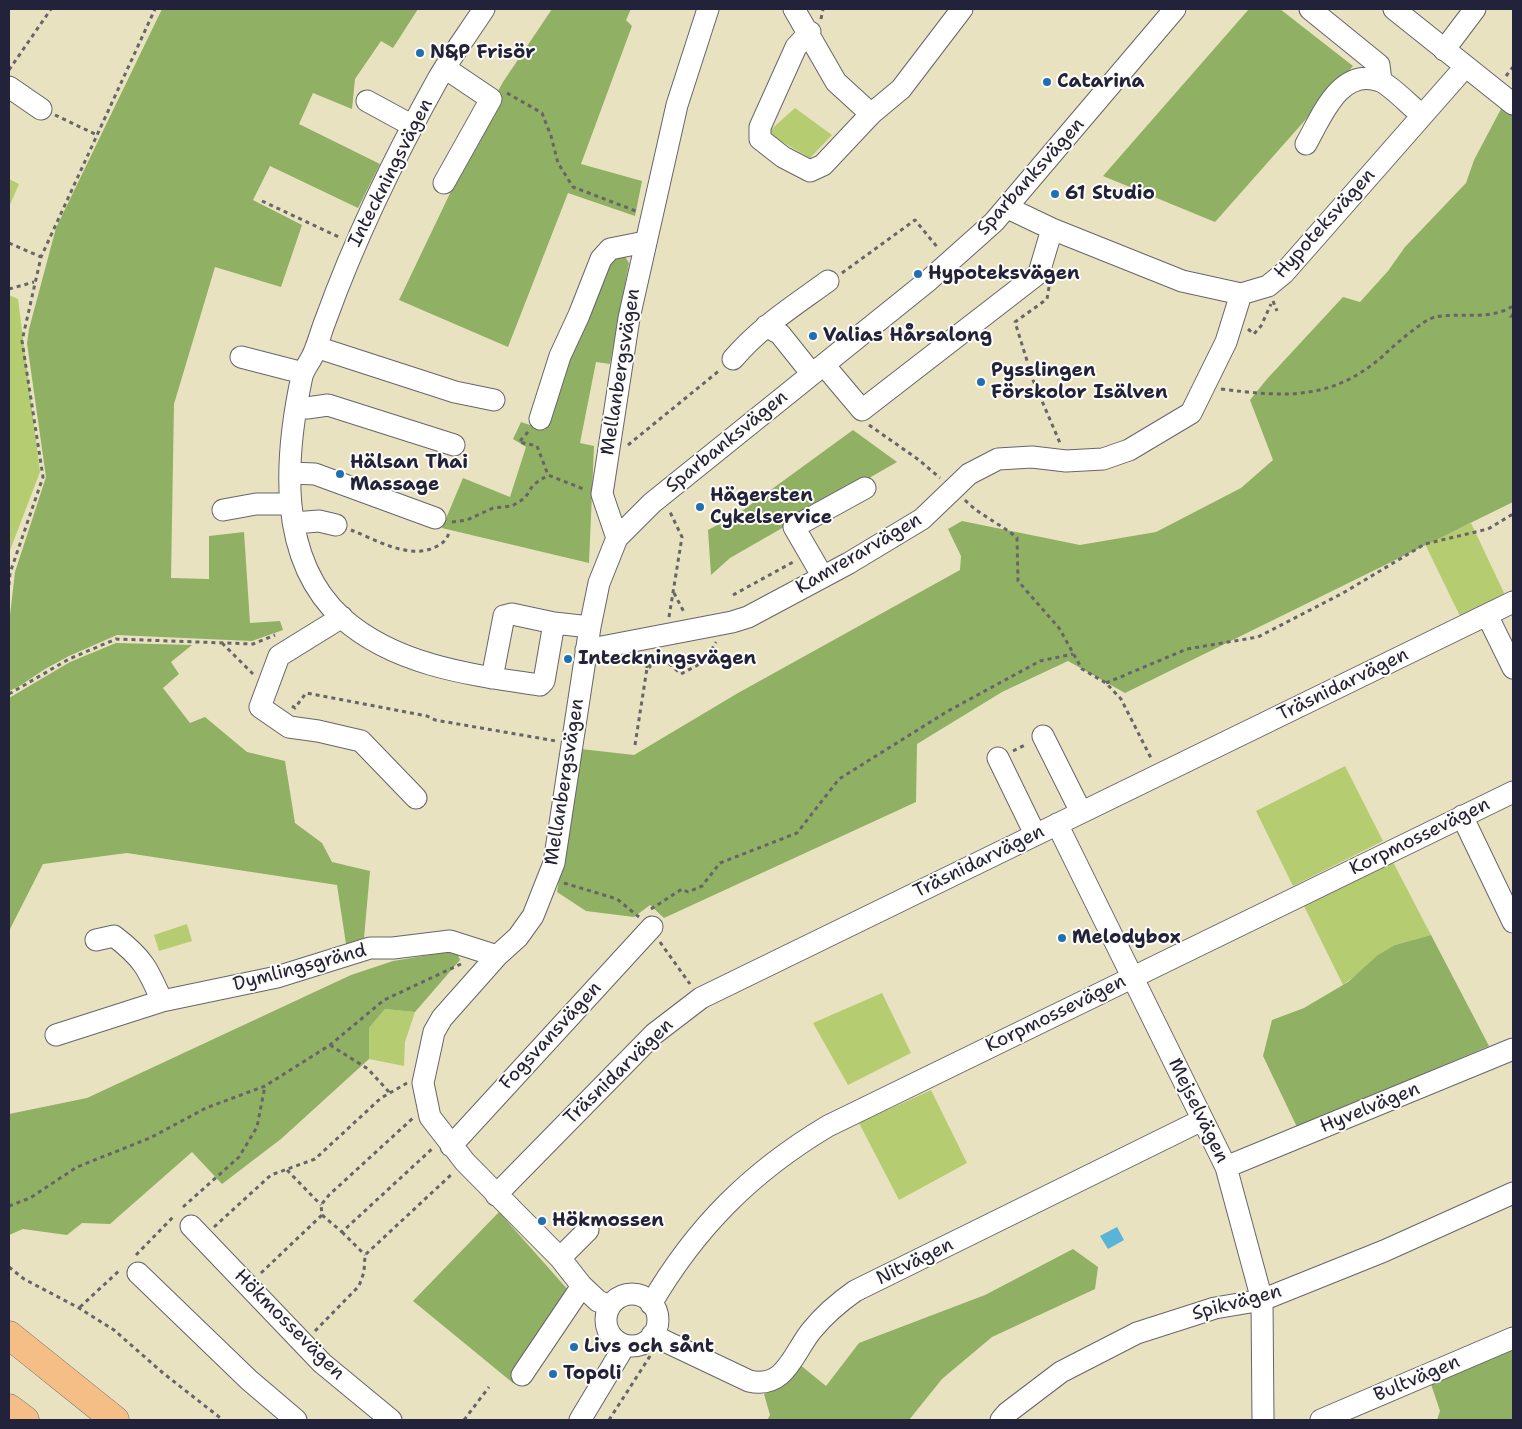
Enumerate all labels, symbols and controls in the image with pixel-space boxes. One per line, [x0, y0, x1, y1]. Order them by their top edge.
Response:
place label: N&P Frisör [430, 42, 535, 64]
marker: N&P Frisör [414, 47, 426, 59]
place label: Catarina [1057, 71, 1144, 93]
marker: Catarina [1041, 76, 1053, 88]
street label: Inteckningsvägen [344, 95, 438, 251]
street label: Sparbanksvägen [972, 114, 1090, 240]
street label: Hypoteksvägen [1270, 164, 1380, 284]
place label: 61 Studio [1065, 183, 1155, 205]
marker: 61 Studio [1049, 188, 1061, 200]
place label: Hypoteksvägen [928, 263, 1080, 285]
marker: Hypoteksvägen [912, 268, 924, 280]
street label: Mellanbergsvägen [597, 287, 645, 457]
place label: Valias Hårsalong [823, 325, 992, 347]
marker: Valias Hårsalong [807, 330, 819, 342]
place label: Pysslingen Förskolor Isälven [991, 360, 1168, 404]
marker: Pysslingen Förskolor Isälven [975, 376, 987, 388]
street label: Sparbanksvägen [662, 386, 792, 498]
place label: Hälsan Thai Massage [350, 452, 468, 496]
marker: Hälsan Thai Massage [334, 468, 346, 480]
place label: Hägersten Cykelservice [710, 485, 832, 529]
marker: Hägersten Cykelservice [694, 501, 706, 513]
street label: Kamrerarvägen [792, 509, 926, 599]
street label: Träsnidarvägen [1274, 643, 1412, 727]
place label: Inteckningsvägen [578, 648, 756, 670]
marker: Inteckningsvägen [562, 653, 574, 665]
street label: Mellanbergsvägen [541, 697, 589, 867]
street label: Korpmossevägen [1346, 793, 1494, 881]
street label: Träsnidarvägen [910, 820, 1048, 904]
place label: Melodybox [1072, 927, 1181, 949]
marker: Melodybox [1056, 932, 1068, 944]
street label: Dymlingsgränd [231, 939, 369, 997]
street label: Korpmossevägen [982, 970, 1130, 1058]
street label: Fogsvansvägen [495, 977, 607, 1095]
street label: Träsnidarvägen [560, 1014, 678, 1130]
street label: Mejselvägen [1163, 1055, 1233, 1167]
street label: Hyvelvägen [1317, 1078, 1423, 1138]
place label: Hökmossen [552, 1210, 664, 1232]
marker: Hökmossen [536, 1215, 548, 1227]
street label: Nitvägen [873, 1234, 957, 1290]
street label: Hökmossevägen [229, 1265, 349, 1385]
street label: Spikvägen [1190, 1280, 1284, 1326]
place label: Livs och sånt [584, 1336, 714, 1358]
marker: Livs och sånt [568, 1341, 580, 1353]
street label: Bultvägen [1371, 1351, 1463, 1407]
place label: Topoli [563, 1363, 622, 1385]
marker: Topoli [547, 1368, 559, 1380]

